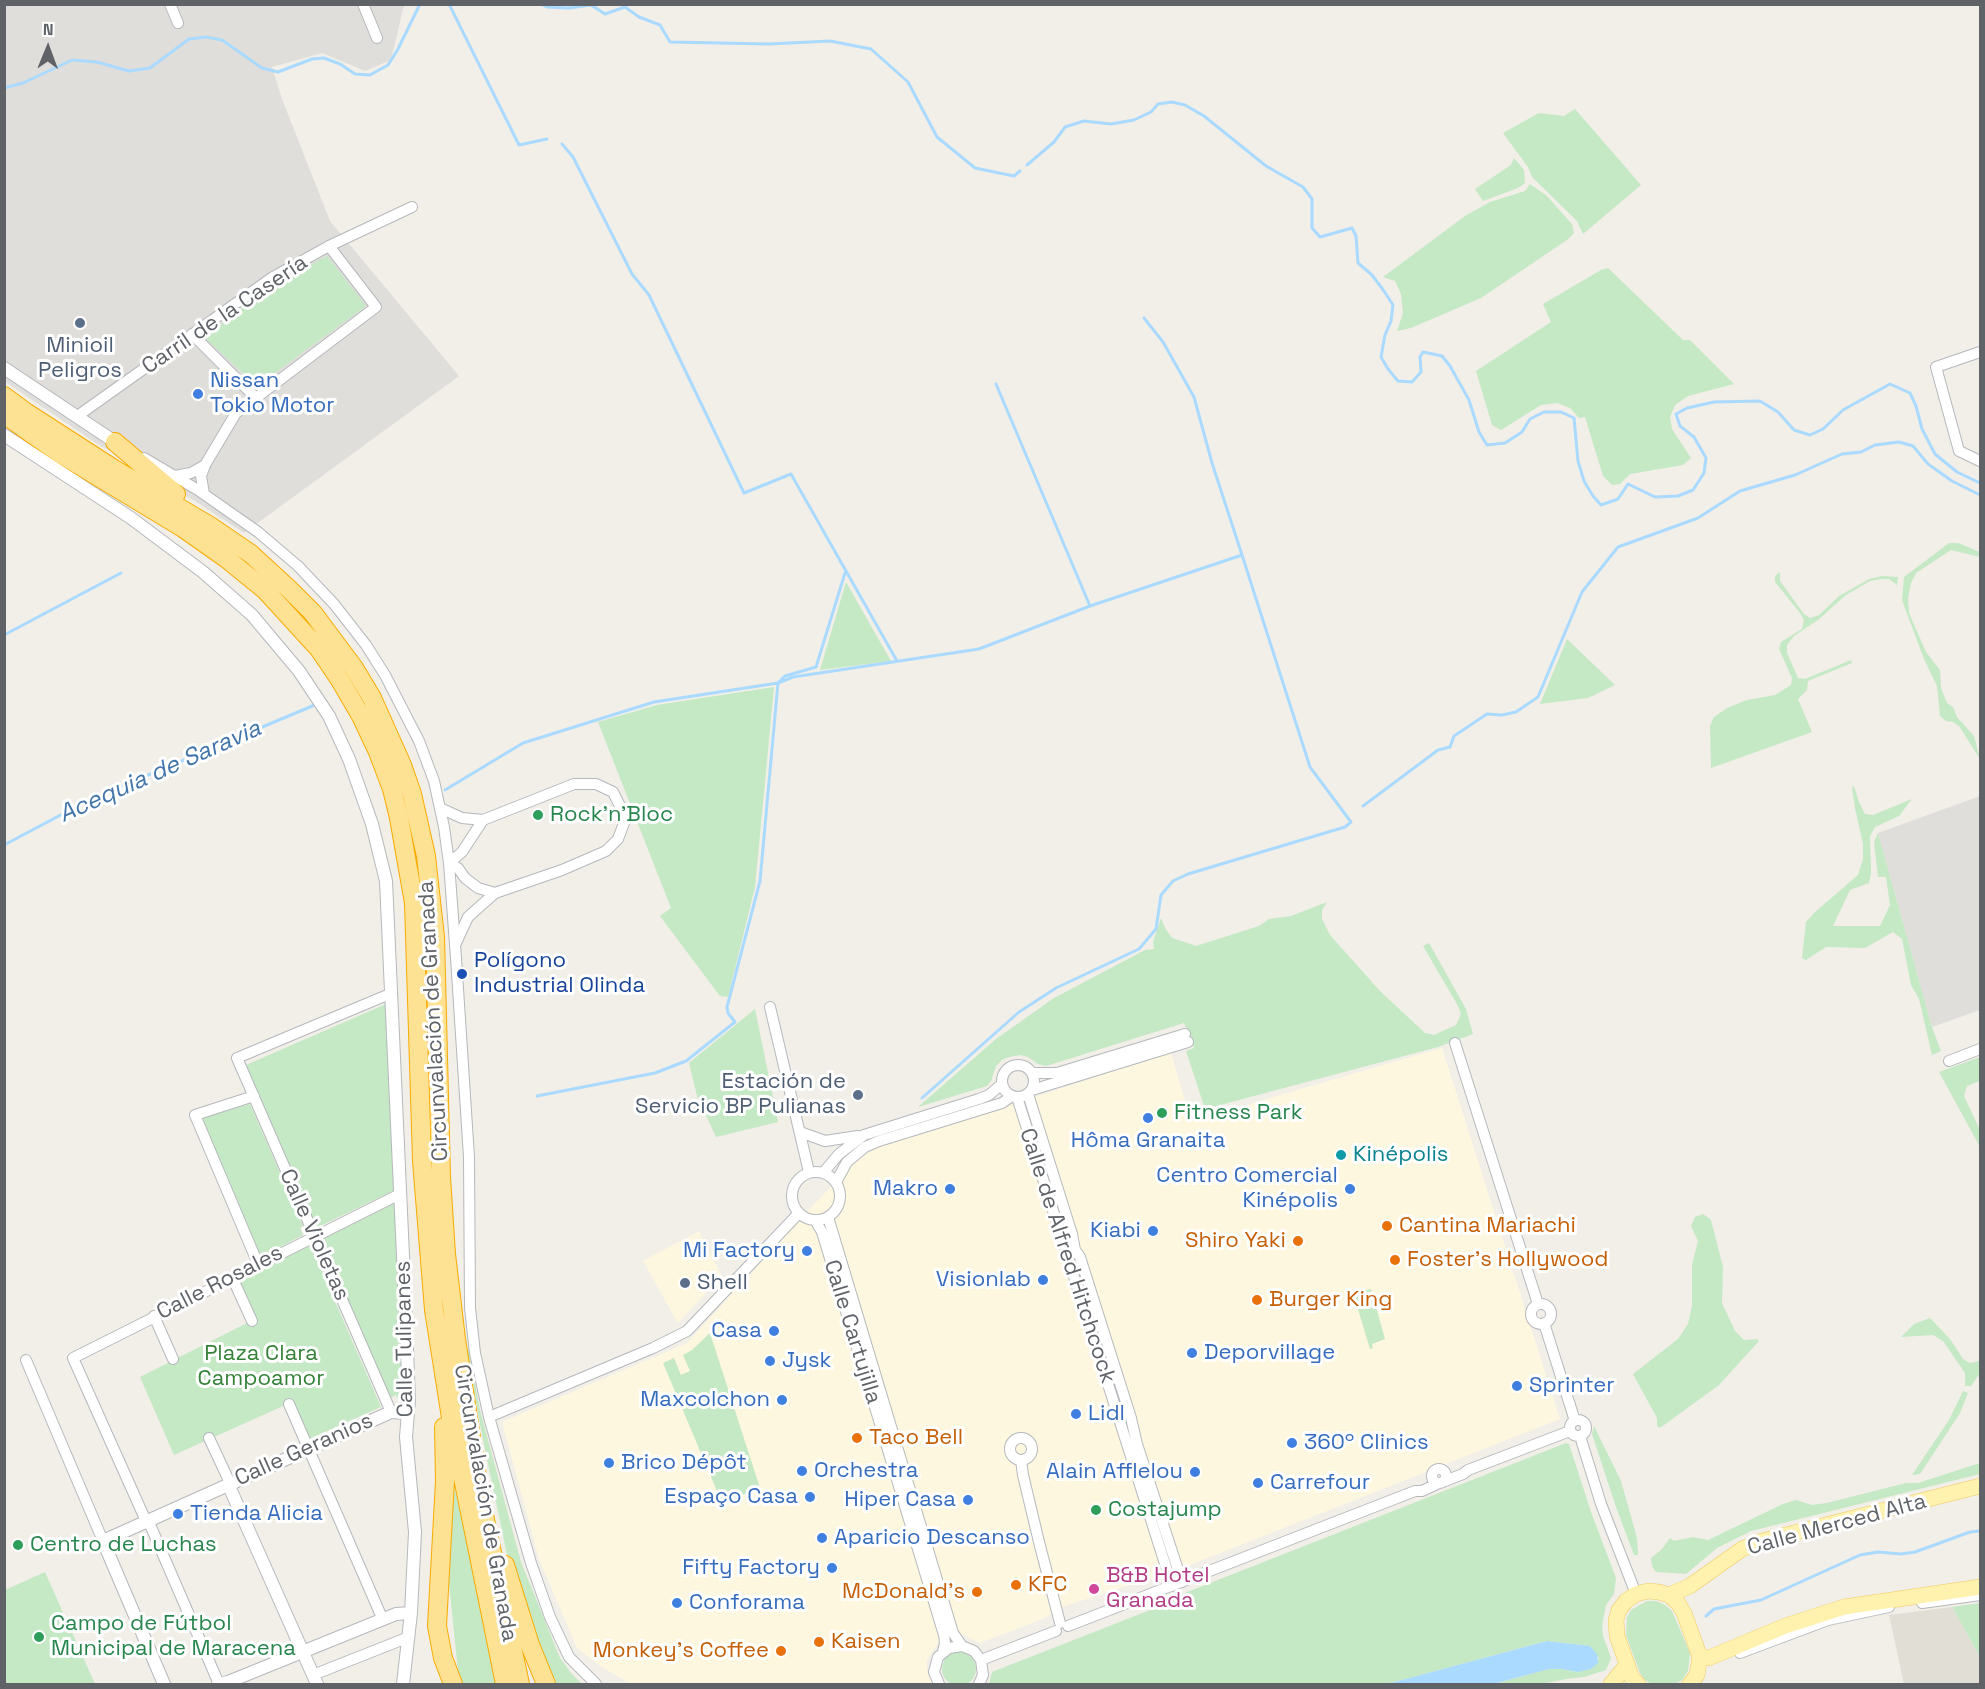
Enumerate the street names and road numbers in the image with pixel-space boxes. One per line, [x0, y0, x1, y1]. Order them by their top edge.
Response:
street label: Carril de la Casería [137, 250, 313, 380]
street label: Circunvalación de Granada [413, 880, 455, 1162]
street label: Calle de Alfred Hitchcock [1013, 1125, 1121, 1387]
street label: Calle Violetas [273, 1165, 355, 1305]
street label: Calle Rosales [153, 1240, 287, 1326]
street label: Calle Cartujilla [818, 1257, 886, 1407]
street label: Calle Tulipanes [390, 1260, 420, 1418]
street label: Circunvalación de Granada [448, 1362, 522, 1644]
street label: Calle Geranios [231, 1408, 377, 1492]
street label: Calle Merced Alta [1745, 1488, 1929, 1562]

